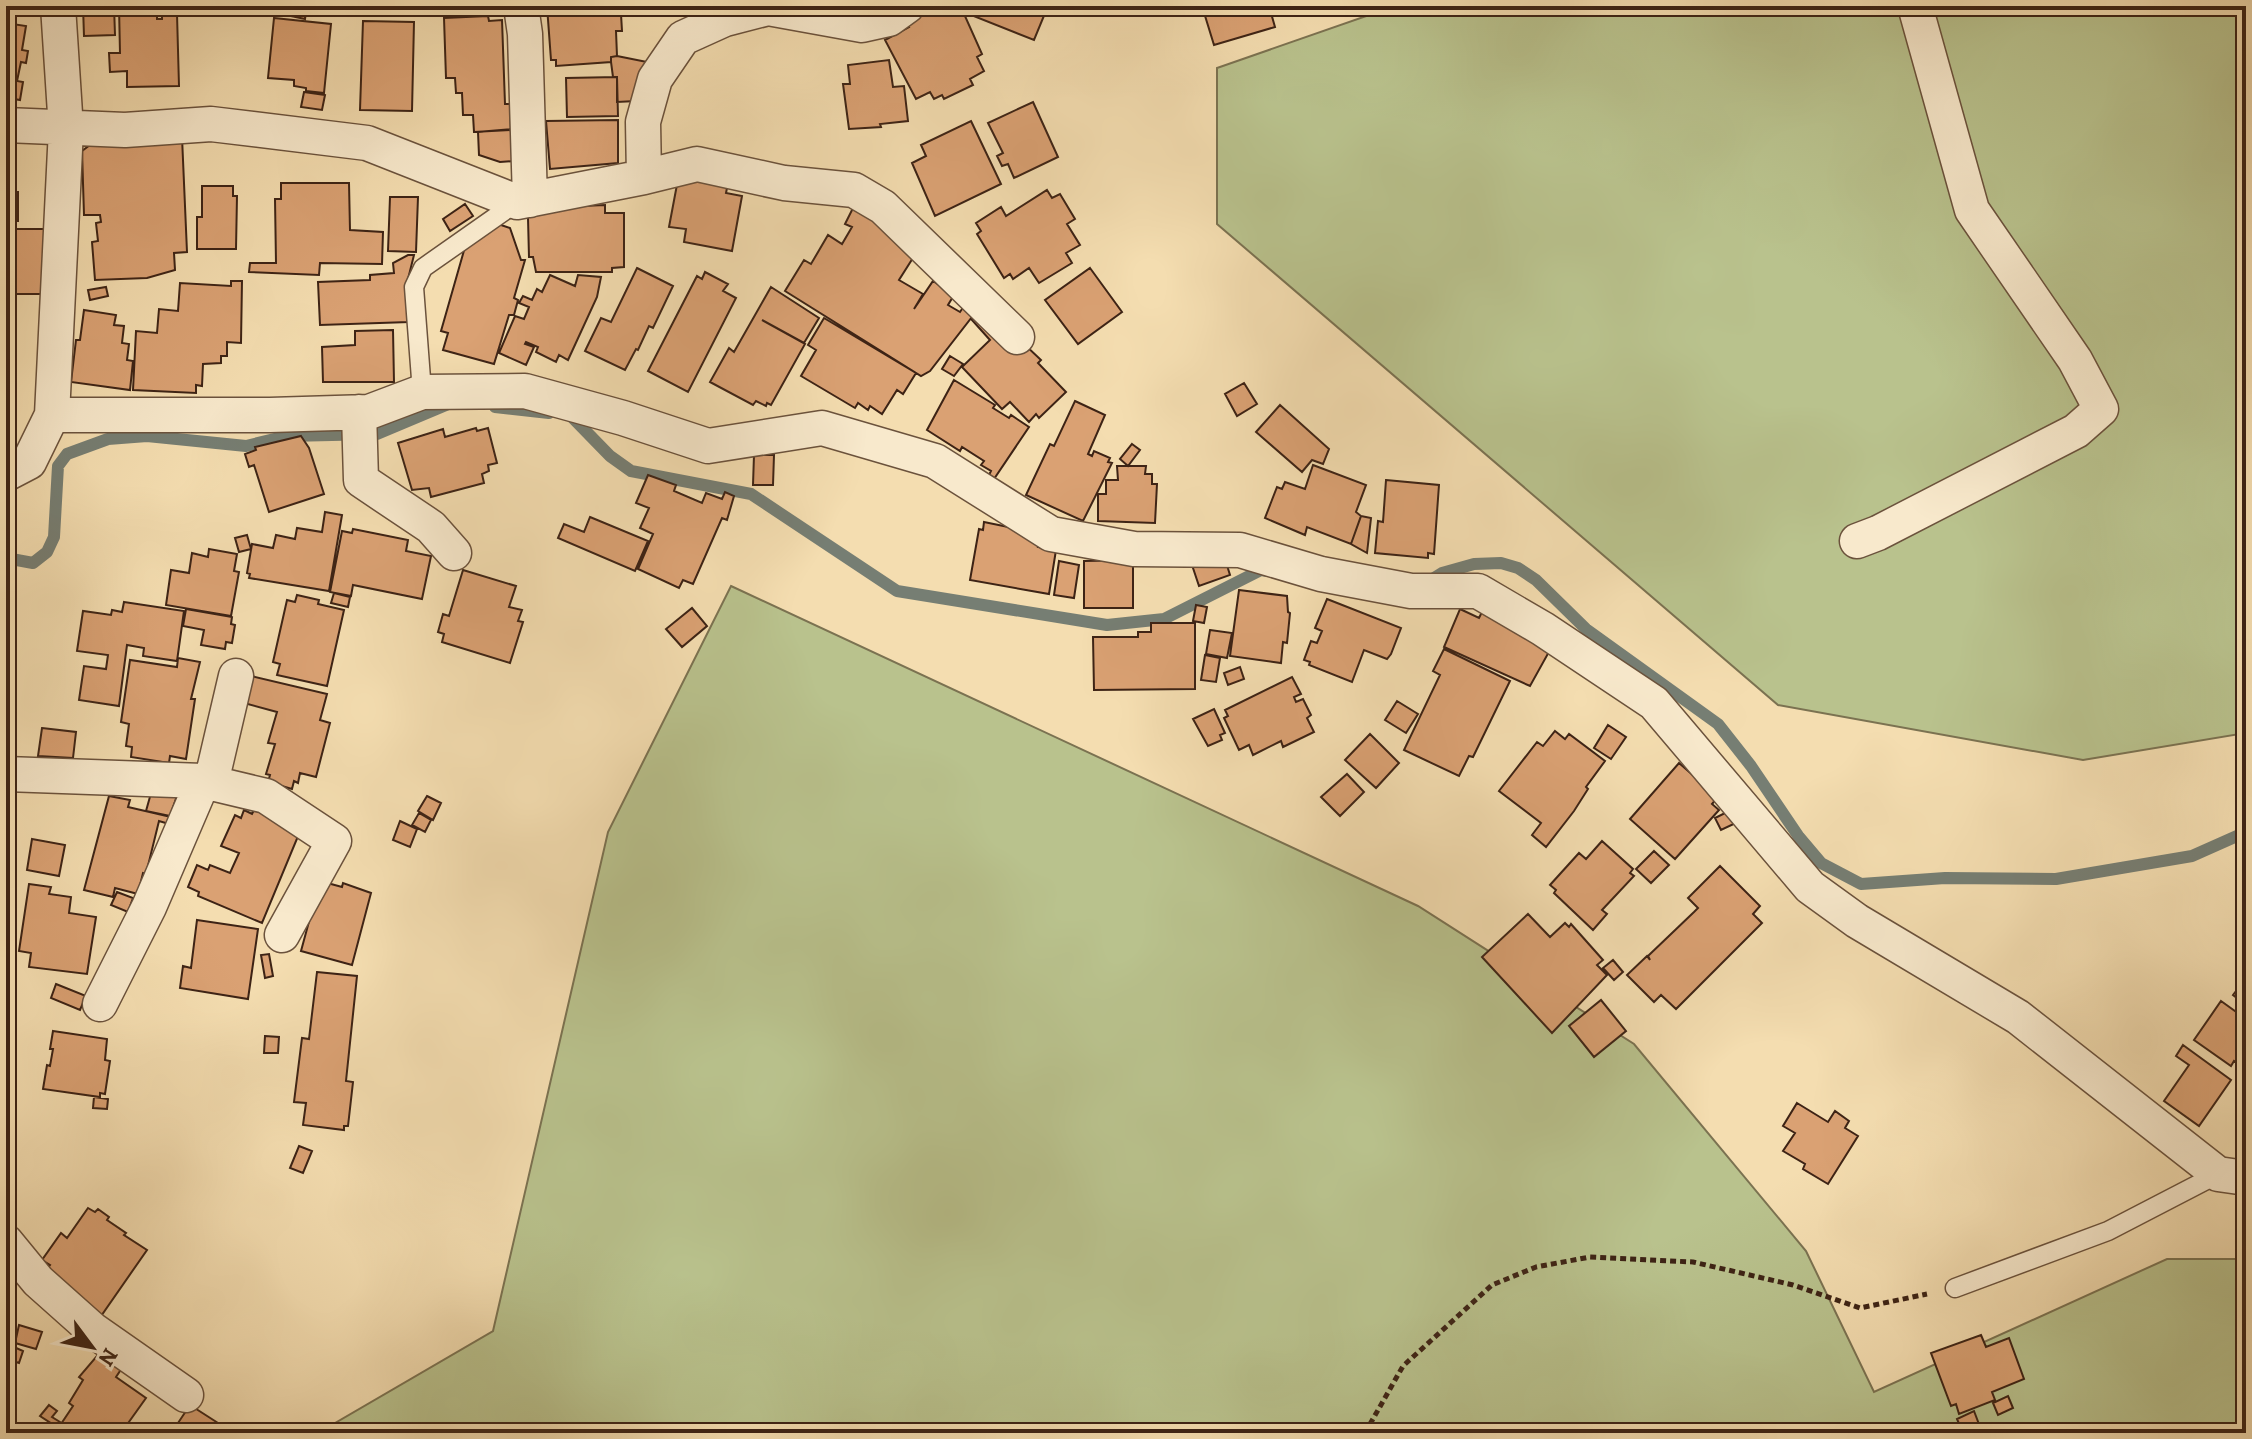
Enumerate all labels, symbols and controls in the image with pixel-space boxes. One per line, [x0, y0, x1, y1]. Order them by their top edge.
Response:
north arrow [52, 1307, 132, 1387]
text: N [91, 1342, 125, 1372]

